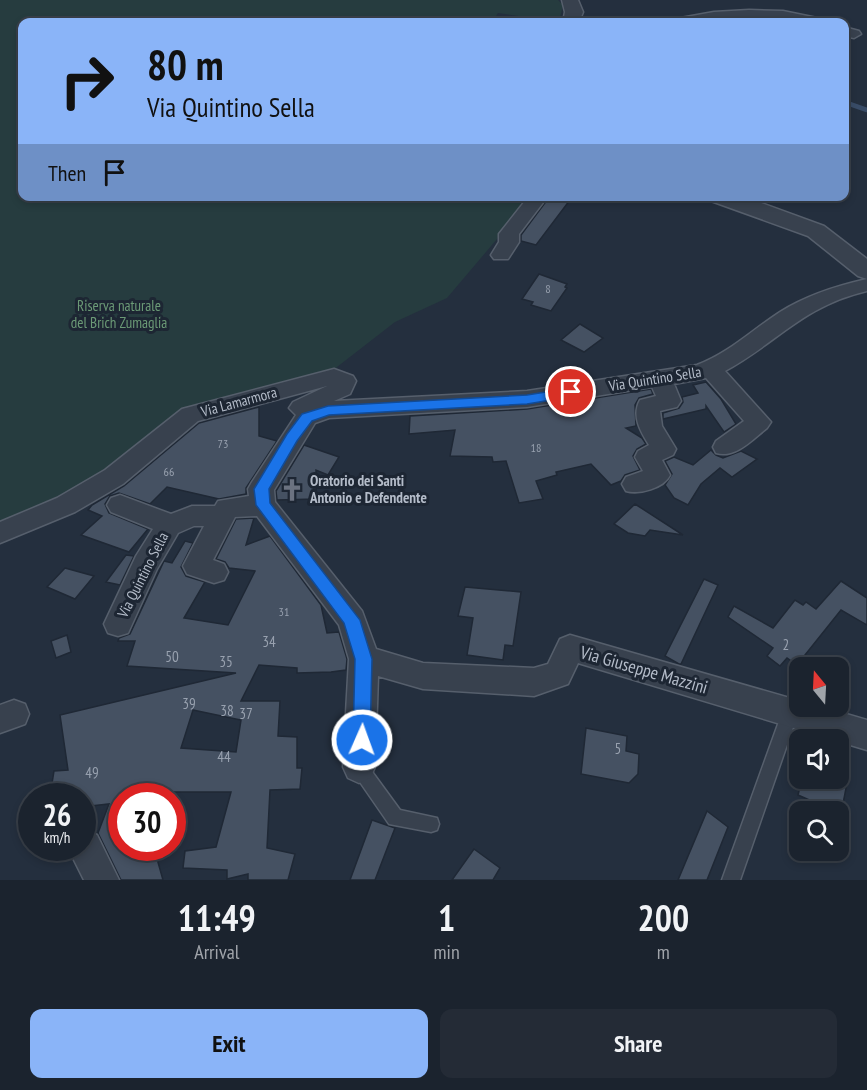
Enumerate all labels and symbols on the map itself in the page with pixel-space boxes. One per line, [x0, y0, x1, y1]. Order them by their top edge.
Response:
house number: 8 [545, 281, 551, 296]
park label: Riserva naturale del Brich Zumaglia [71, 296, 167, 332]
street label: Via Quintino Sella [606, 362, 702, 395]
pin [545, 366, 596, 417]
street label: Via Lamarmora [198, 382, 279, 421]
house number: 73 [218, 436, 228, 451]
house number: 18 [531, 440, 541, 455]
house number: 66 [164, 464, 174, 479]
place label: Oratorio dei Santi Antonio e Defendente [309, 471, 427, 507]
church icon: Oratorio dei Santi Antonio e Defendente [279, 477, 305, 503]
street label: Via Quintino Sella [112, 529, 172, 621]
house number: 31 [279, 604, 289, 619]
house number: 34 [262, 632, 276, 651]
house number: 2 [783, 635, 789, 654]
street label: Via Giuseppe Mazzini [577, 640, 711, 699]
house number: 50 [165, 647, 179, 666]
house number: 35 [219, 652, 233, 671]
north arrow [789, 657, 849, 717]
house number: 39 [182, 694, 196, 713]
house number: 38 [220, 701, 234, 720]
house number: 37 [239, 704, 253, 723]
position arrow [330, 708, 394, 772]
house number: 5 [615, 739, 621, 758]
house number: 44 [217, 747, 231, 766]
house number: 49 [85, 763, 99, 782]
speed limit sign: 30 [108, 783, 186, 861]

